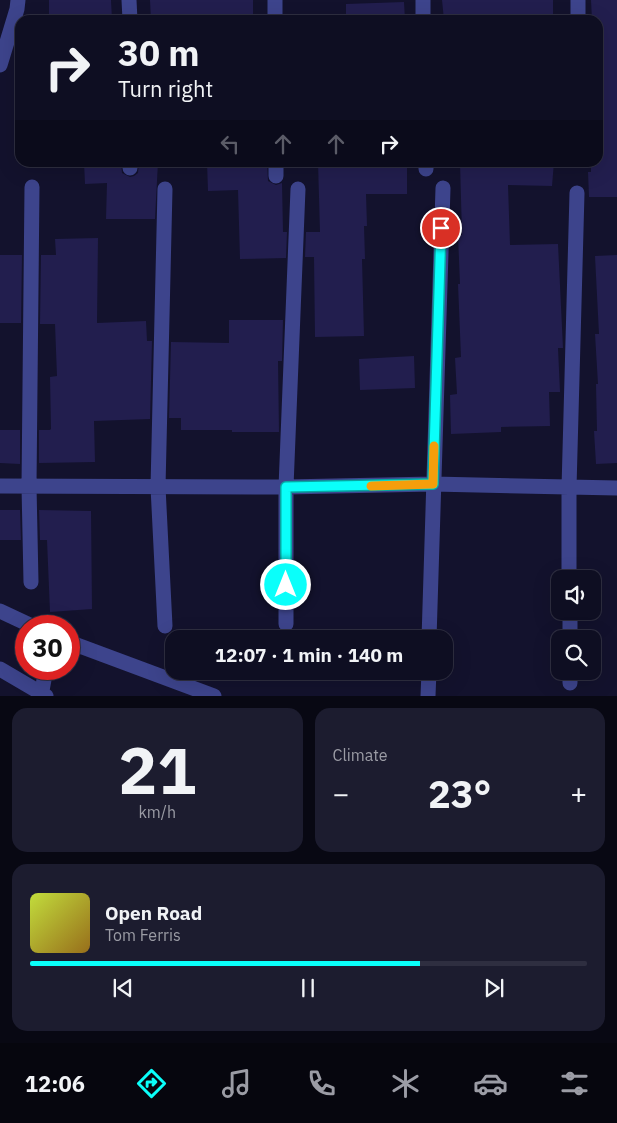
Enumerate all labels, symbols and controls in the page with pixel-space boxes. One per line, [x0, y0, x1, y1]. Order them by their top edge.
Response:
text: 30 m [118, 30, 200, 76]
icon: right [35, 35, 100, 100]
text: Turn right [118, 74, 213, 103]
icon: left [216, 130, 244, 158]
icon: ahead [269, 130, 297, 158]
icon: ahead [322, 130, 350, 158]
icon: right [375, 130, 403, 158]
pin [420, 207, 462, 249]
icon: arrive [427, 214, 455, 242]
position arrow [259, 558, 311, 610]
map controls [551, 570, 601, 680]
button: sound [551, 570, 601, 620]
speed limit sign: 30 [15, 615, 80, 680]
button: search [551, 630, 601, 680]
text: 12:07 · 1 min · 140 m [215, 643, 403, 667]
text: 21 [118, 727, 196, 812]
text: Climate [333, 745, 388, 765]
text: 23° [428, 769, 491, 818]
text: − [333, 775, 349, 812]
text: + [570, 775, 587, 812]
text: km/h [138, 802, 176, 822]
text: Open Road [105, 901, 202, 925]
text: Tom Ferris [105, 925, 181, 945]
icon: previous [109, 974, 137, 1002]
icon: pause [294, 974, 322, 1002]
icon: next [480, 974, 508, 1002]
icon: directions [134, 1066, 169, 1101]
icon: music [219, 1066, 254, 1101]
icon: phone [304, 1066, 339, 1101]
icon: climate [388, 1066, 423, 1101]
icon: car [473, 1066, 508, 1101]
icon: filters [557, 1066, 592, 1101]
text: 12:06 [25, 1069, 85, 1098]

